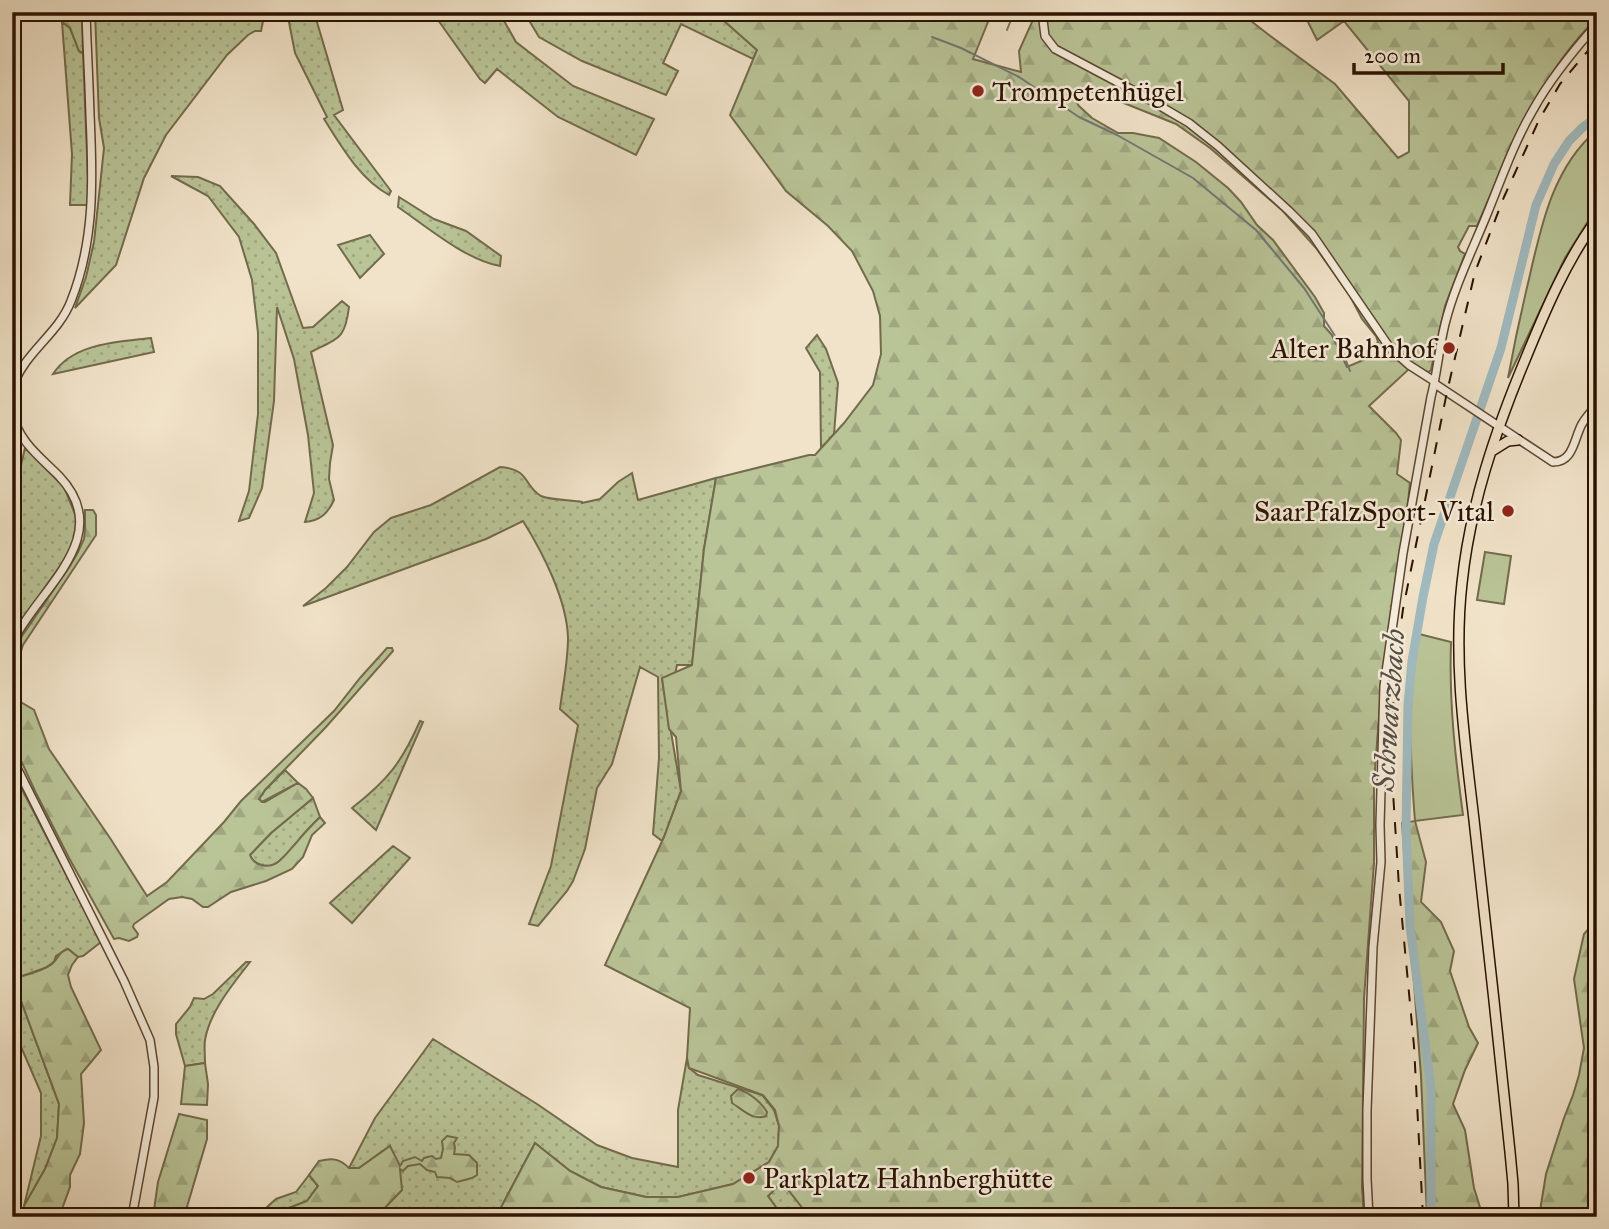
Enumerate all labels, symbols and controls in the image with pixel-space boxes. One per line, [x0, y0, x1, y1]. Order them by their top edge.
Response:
scale bar [1354, 32, 1502, 76]
text: 200 m [1364, 43, 1421, 69]
place label: Trompetenhügel [992, 74, 1184, 109]
marker: Trompetenhügel [970, 83, 986, 99]
place label: Alter Bahnhof [1269, 331, 1440, 366]
marker: Alter Bahnhof [1441, 340, 1457, 356]
place label: SaarPfalzSport-Vital [1254, 494, 1494, 529]
marker: SaarPfalzSport-Vital [1500, 503, 1516, 519]
water label: Schwarzbach [1365, 627, 1413, 793]
place label: Parkplatz Hahnberghütte [763, 1161, 1053, 1196]
marker: Parkplatz Hahnberghütte [741, 1170, 757, 1186]

